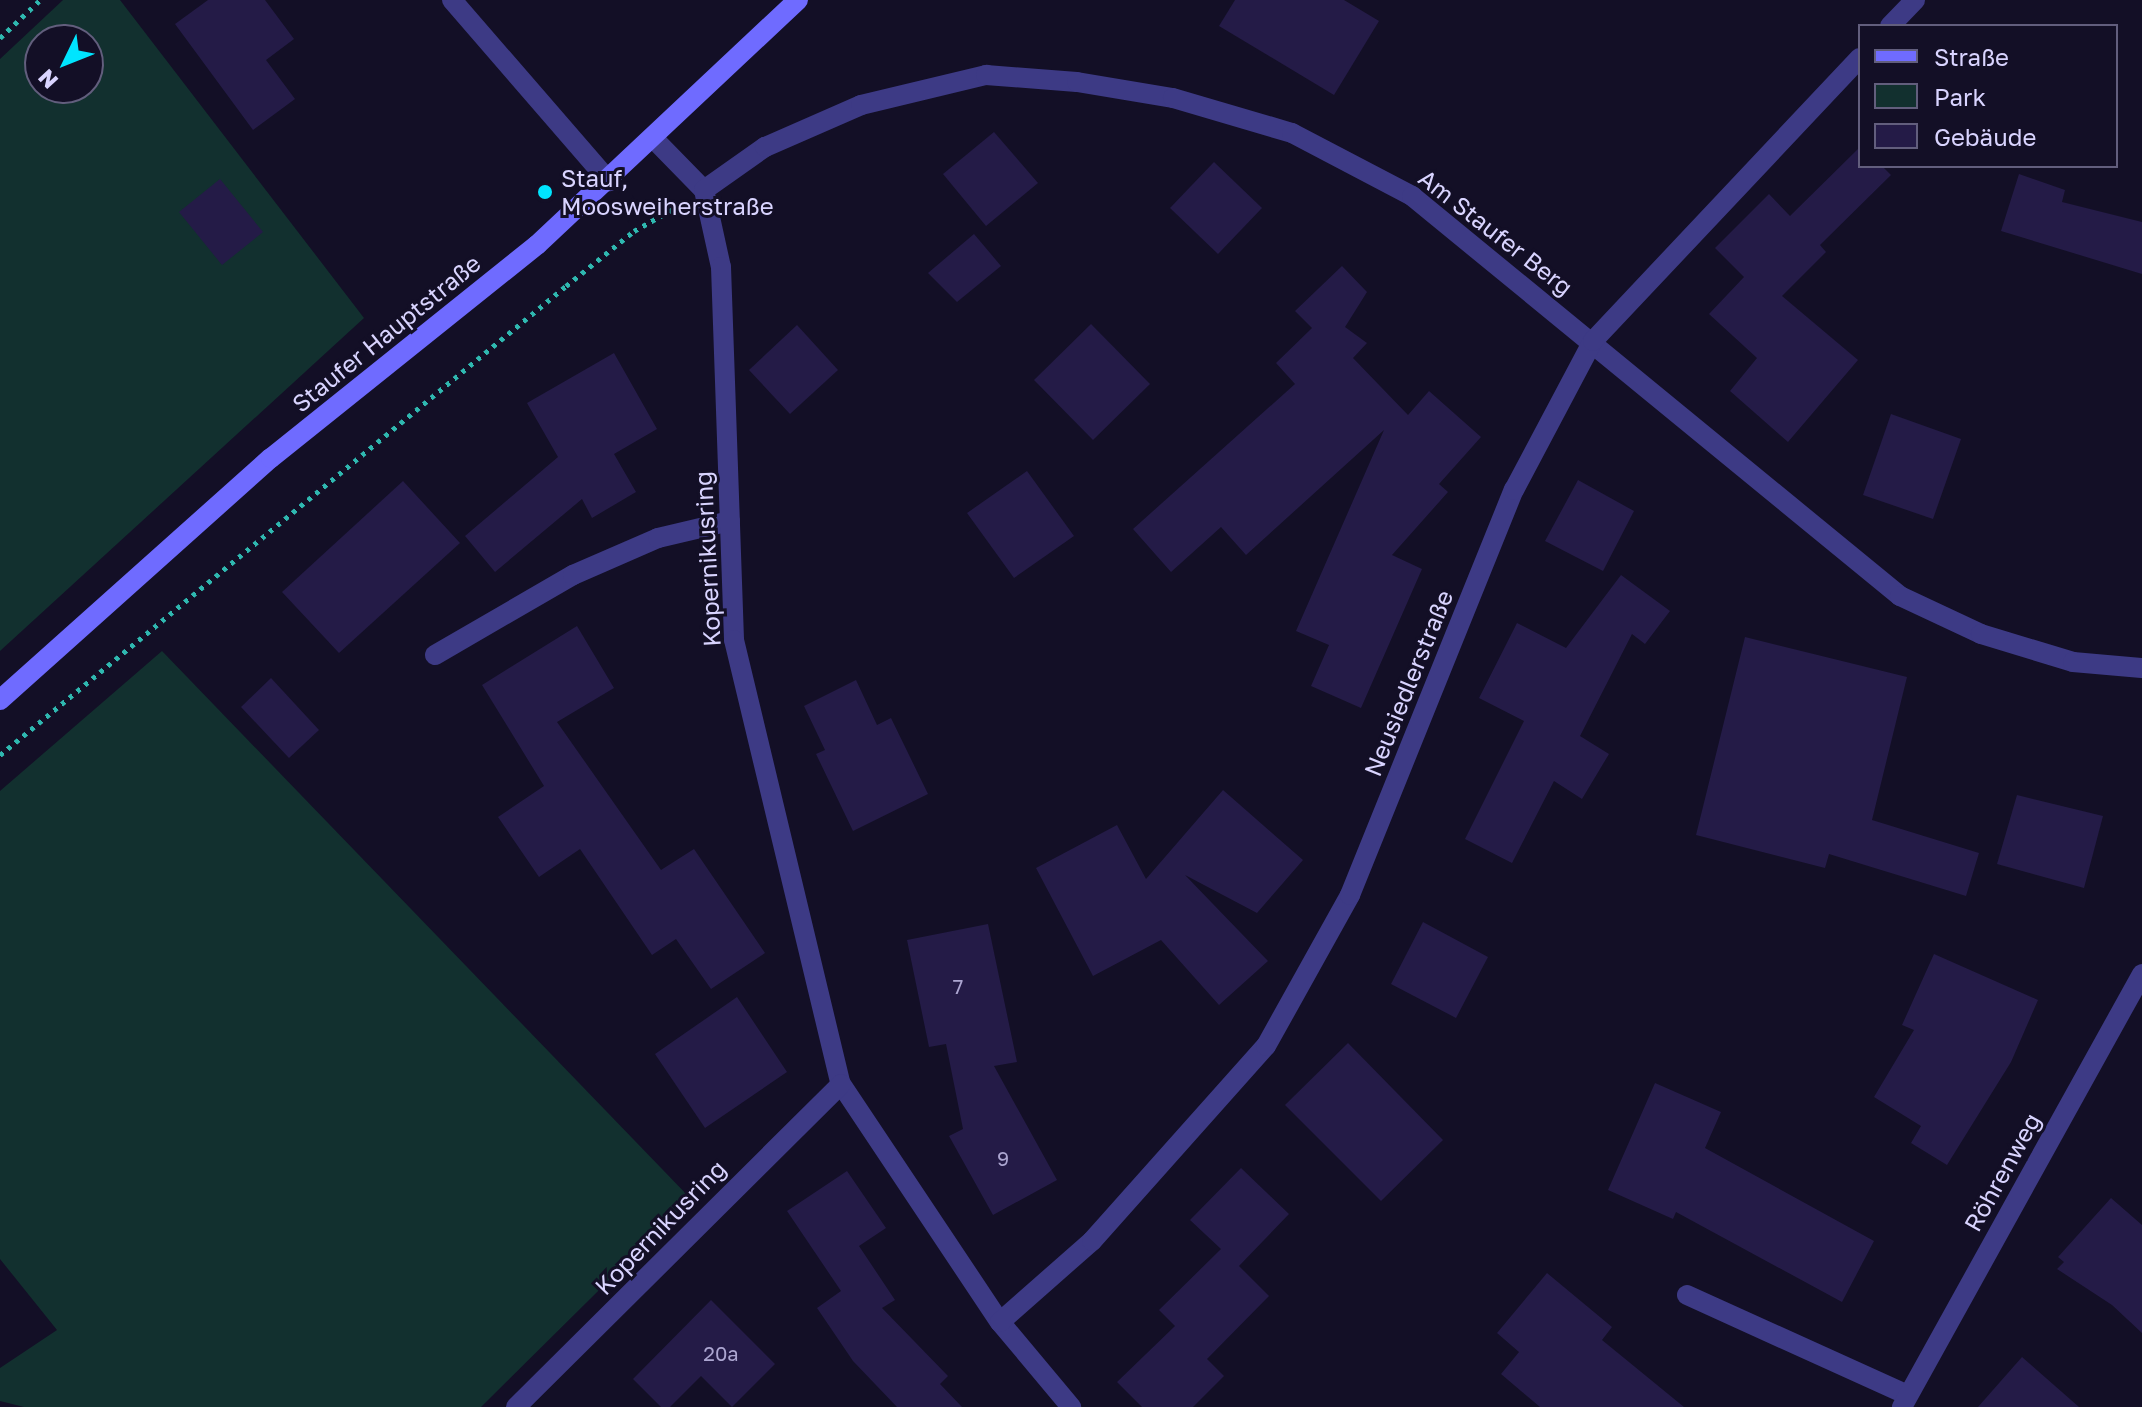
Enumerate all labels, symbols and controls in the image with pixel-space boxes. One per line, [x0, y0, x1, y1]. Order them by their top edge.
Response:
north arrow [24, 24, 104, 104]
legend [1858, 24, 2118, 168]
text: Straße [1934, 42, 2009, 71]
text: N [32, 64, 63, 95]
text: Park [1934, 82, 1986, 111]
text: Gebäude [1934, 122, 2036, 151]
street label: Am Staufer Berg [1413, 163, 1579, 301]
place label: Stauf, Moosweiherstraße [561, 164, 774, 220]
marker: Stauf, Moosweiherstraße [536, 183, 554, 201]
street label: Staufer Hauptstraße [286, 248, 486, 418]
street label: Kopernikusring [688, 470, 726, 648]
street label: Neusiedlerstraße [1358, 586, 1458, 780]
house number: 7 [953, 974, 963, 998]
street label: Röhrenweg [1958, 1108, 2046, 1236]
house number: 9 [997, 1146, 1009, 1170]
street label: Kopernikusring [589, 1154, 731, 1300]
house number: 20a [703, 1341, 739, 1365]

